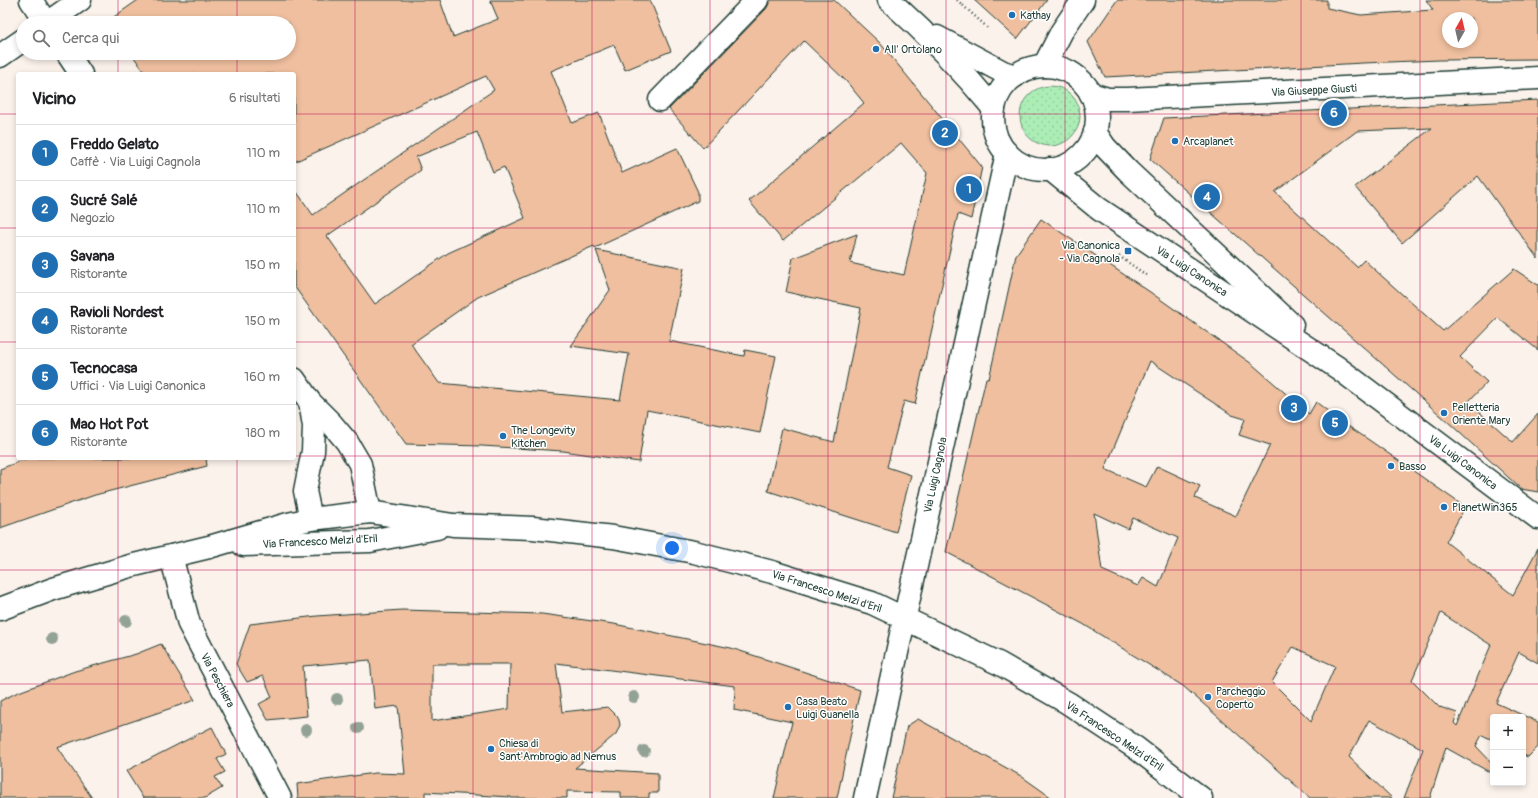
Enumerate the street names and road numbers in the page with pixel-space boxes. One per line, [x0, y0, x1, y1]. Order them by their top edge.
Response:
street label: Via Giuseppe Giusti [1271, 82, 1357, 99]
street label: Via Luigi Canonica [1154, 244, 1230, 299]
street label: Via Luigi Canonica [1426, 432, 1499, 492]
street label: Via Luigi Cagnola [921, 436, 950, 514]
street label: Via Francesco Melzi d'Eril [262, 532, 378, 551]
street label: Via Francesco Melzi d'Eril [770, 567, 884, 615]
street label: Via Peschiera [198, 651, 237, 710]
street label: Via Francesco Melzi d'Eril [1063, 699, 1166, 774]

